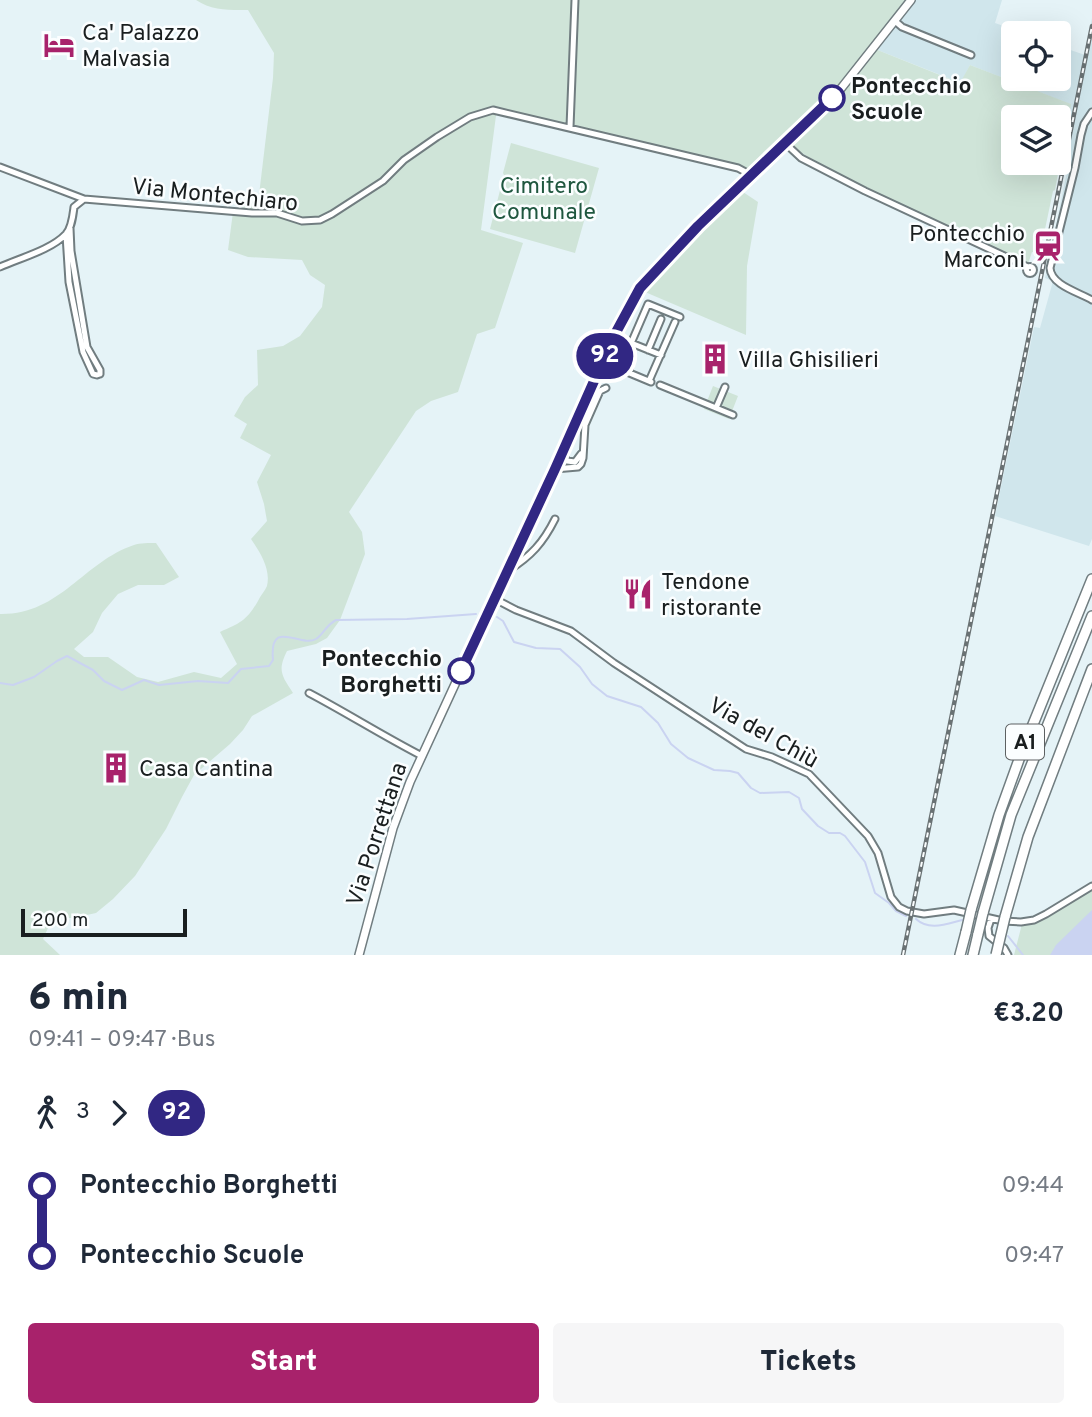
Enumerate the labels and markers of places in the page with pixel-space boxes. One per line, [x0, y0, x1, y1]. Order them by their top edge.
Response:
place label: Ca' Palazzo Malvasia [82, 20, 199, 75]
hotel icon: Ca' Palazzo Malvasia [42, 28, 76, 62]
place label: Pontecchio Scuole [851, 73, 972, 128]
marker: Pontecchio Scuole [819, 85, 845, 111]
place label: Pontecchio Marconi [909, 221, 1025, 276]
station icon: Pontecchio Marconi [1031, 229, 1065, 263]
building icon: Villa Ghisilieri [698, 342, 732, 376]
place label: Villa Ghisilieri [738, 347, 879, 376]
place label: Tendone ristorante [661, 569, 762, 624]
restaurant icon: Tendone ristorante [621, 577, 655, 611]
place label: Pontecchio Borghetti [321, 646, 442, 701]
marker: Pontecchio Borghetti [448, 658, 474, 684]
building icon: Casa Cantina [99, 751, 133, 785]
place label: Casa Cantina [139, 756, 273, 785]

